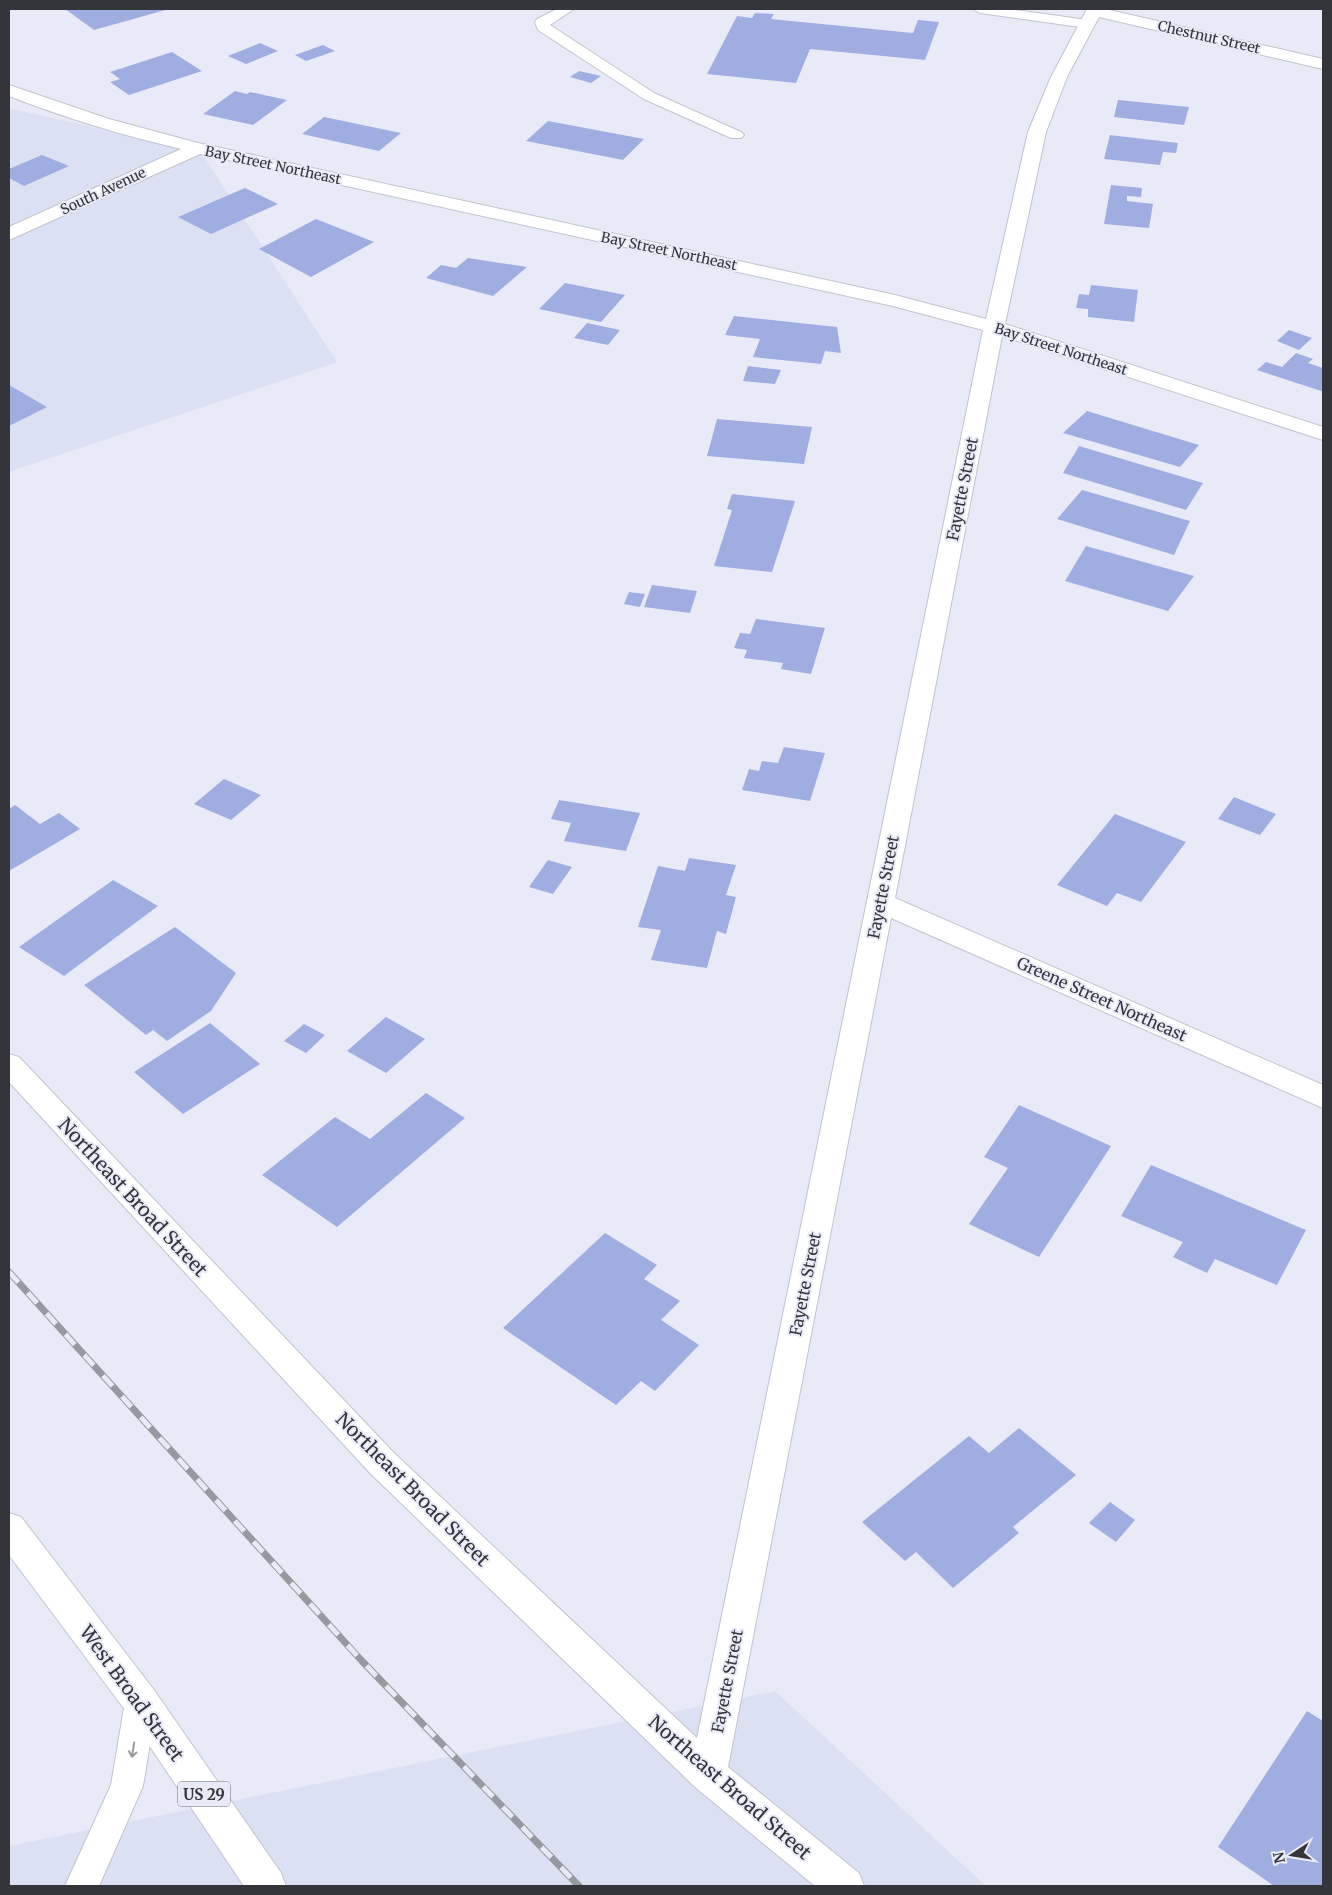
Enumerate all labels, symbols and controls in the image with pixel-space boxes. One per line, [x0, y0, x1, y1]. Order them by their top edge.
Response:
street label: Chestnut Street [1156, 16, 1263, 58]
street label: Bay Street Northeast [203, 142, 343, 188]
street label: South Avenue [57, 163, 149, 219]
street label: Bay Street Northeast [599, 228, 739, 274]
street label: Bay Street Northeast [992, 319, 1130, 379]
street label: Fayette Street [942, 435, 982, 543]
street label: Fayette Street [863, 833, 903, 941]
street label: Greene Street Northeast [1014, 952, 1191, 1046]
street label: Northeast Broad Street [53, 1113, 213, 1282]
street label: Fayette Street [785, 1230, 825, 1338]
street label: Northeast Broad Street [331, 1407, 495, 1571]
street label: West Broad Street [74, 1620, 190, 1766]
street label: Fayette Street [707, 1627, 747, 1735]
street label: Northeast Broad Street [644, 1710, 817, 1865]
one-way arrow [128, 1742, 138, 1758]
road number: US 29 [178, 1782, 230, 1806]
north arrow [1267, 1830, 1317, 1880]
text: N [1269, 1850, 1289, 1865]

